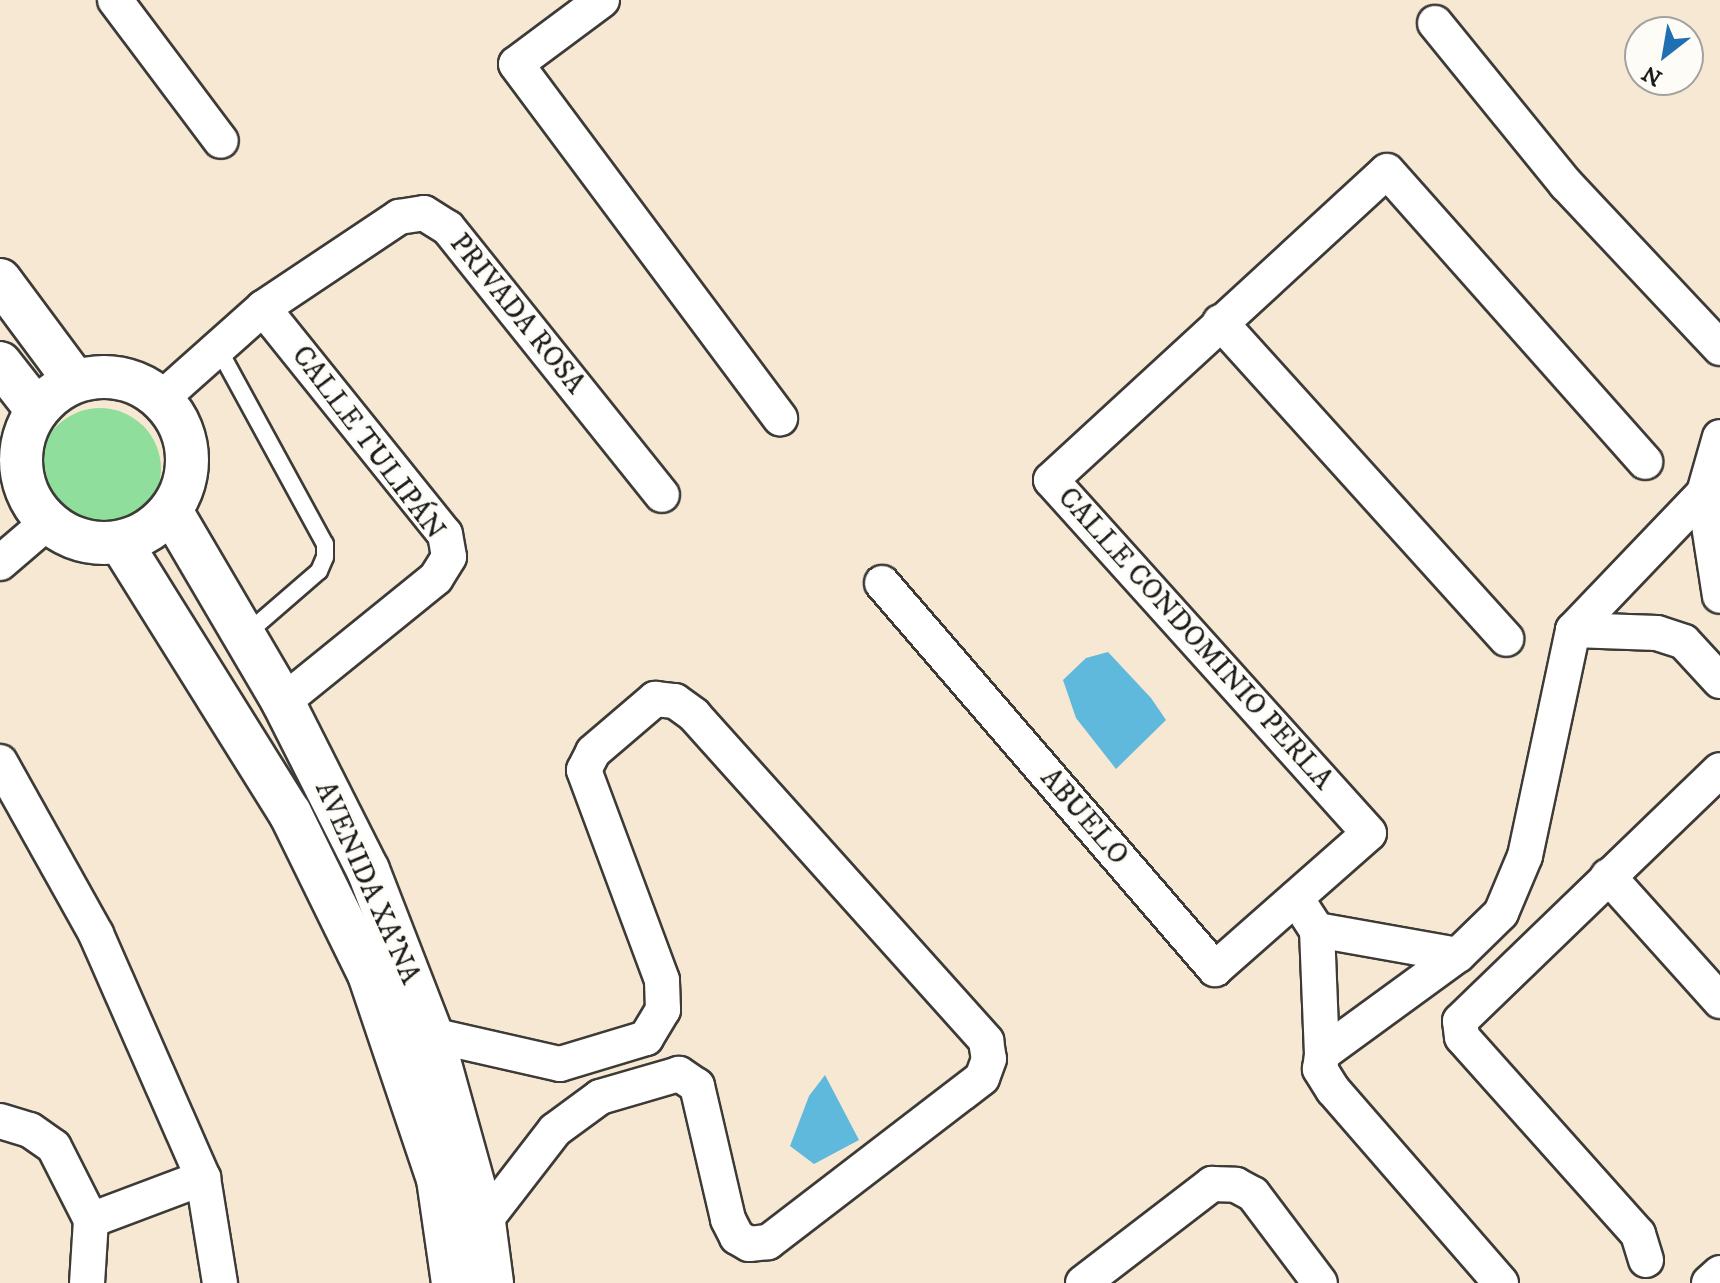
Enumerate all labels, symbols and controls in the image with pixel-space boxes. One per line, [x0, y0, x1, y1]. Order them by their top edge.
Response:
north arrow [1624, 16, 1704, 96]
text: N [1638, 59, 1667, 92]
street label: PRIVADA ROSA [442, 227, 592, 401]
street label: CALLE TULIPÁN [284, 340, 452, 546]
street label: CALLE CONDOMINIO PERLA [1051, 481, 1339, 797]
street label: ABUELO [1033, 762, 1135, 872]
street label: AVENIDA XA'NA [307, 777, 427, 989]

